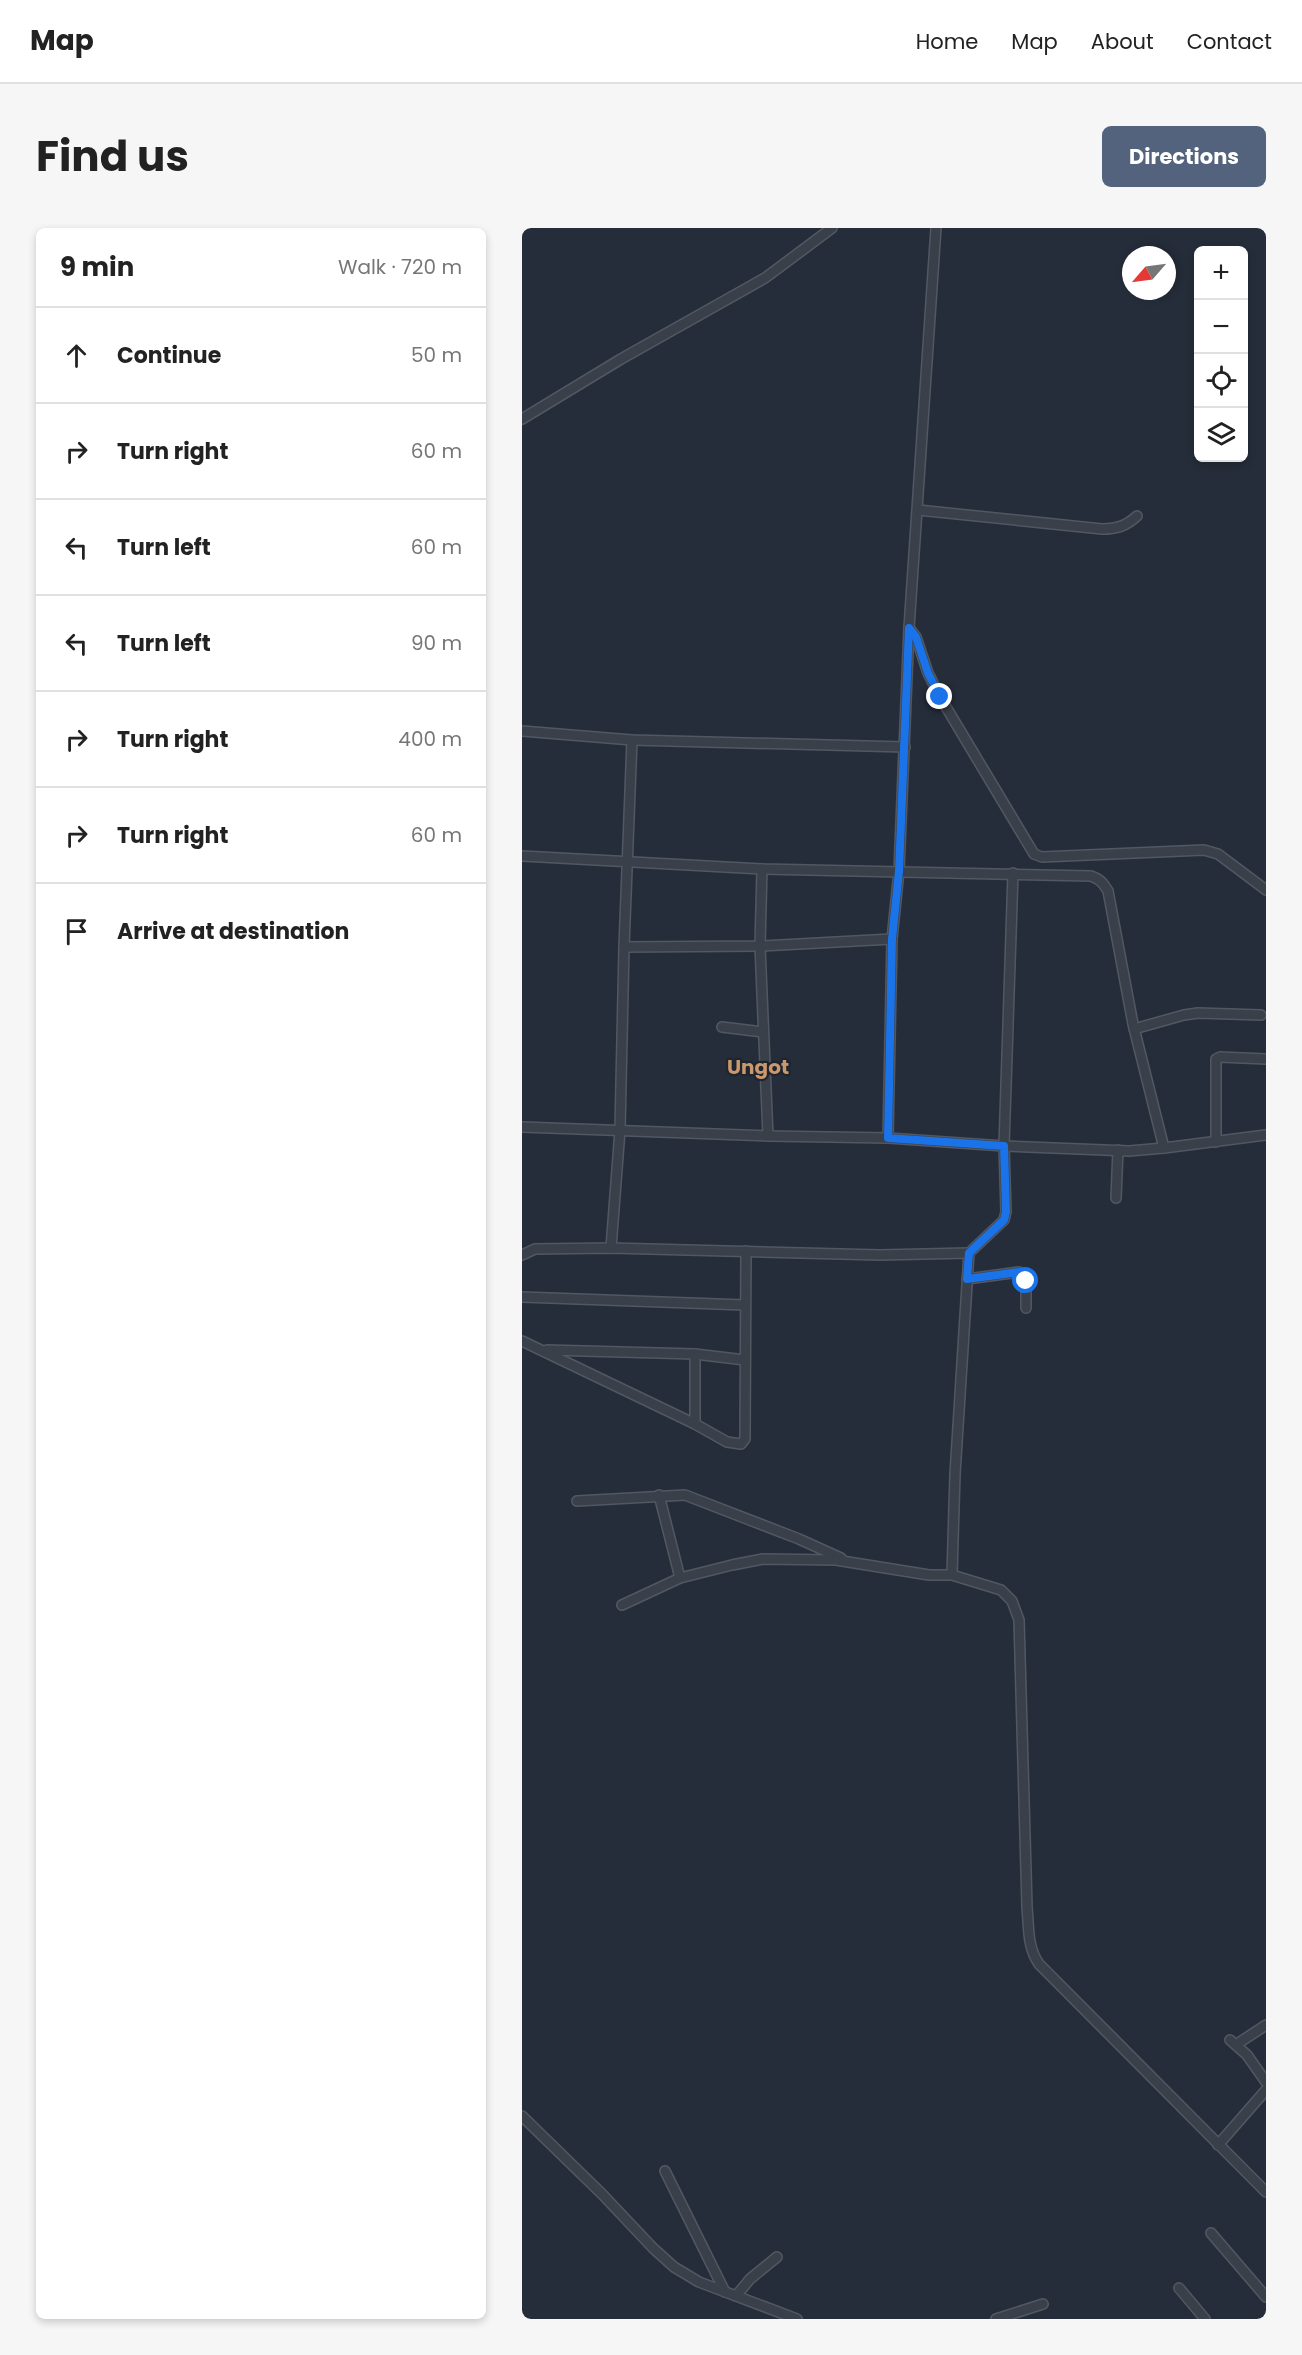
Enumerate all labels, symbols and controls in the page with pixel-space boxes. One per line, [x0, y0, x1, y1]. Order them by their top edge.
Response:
text: Map [30, 21, 94, 60]
text: Home [916, 27, 978, 56]
text: Map [1011, 27, 1058, 56]
text: About [1091, 27, 1154, 56]
text: Contact [1187, 27, 1272, 56]
button: Directions [1102, 126, 1266, 187]
text: Find us [36, 127, 189, 186]
north arrow [1122, 246, 1176, 300]
map controls [1194, 246, 1248, 462]
button: + [1194, 246, 1248, 300]
text: 9 min [60, 249, 134, 285]
text: Walk · 720 m [338, 253, 462, 281]
button: − [1194, 300, 1248, 354]
icon: ahead [60, 339, 93, 372]
text: Continue [117, 340, 221, 371]
text: 50 m [411, 341, 462, 369]
button: locate [1194, 354, 1248, 408]
button: layers [1194, 408, 1248, 462]
icon: right [60, 435, 93, 468]
text: Turn right [117, 436, 228, 467]
text: 60 m [411, 437, 462, 465]
icon: left [60, 531, 93, 564]
text: Turn left [117, 532, 211, 563]
text: 60 m [411, 533, 462, 561]
icon: left [60, 627, 93, 660]
text: Turn left [117, 628, 211, 659]
text: 90 m [411, 629, 462, 657]
route end [926, 683, 952, 709]
icon: right [60, 723, 93, 756]
text: Turn right [117, 724, 228, 755]
text: 400 m [398, 725, 462, 753]
icon: right [60, 819, 93, 852]
text: Turn right [117, 820, 228, 851]
text: 60 m [411, 821, 462, 849]
icon: arrive [60, 915, 93, 948]
text: Arrive at destination [117, 916, 349, 947]
district label: Ungot [727, 1053, 789, 1081]
route start [1012, 1267, 1038, 1293]

